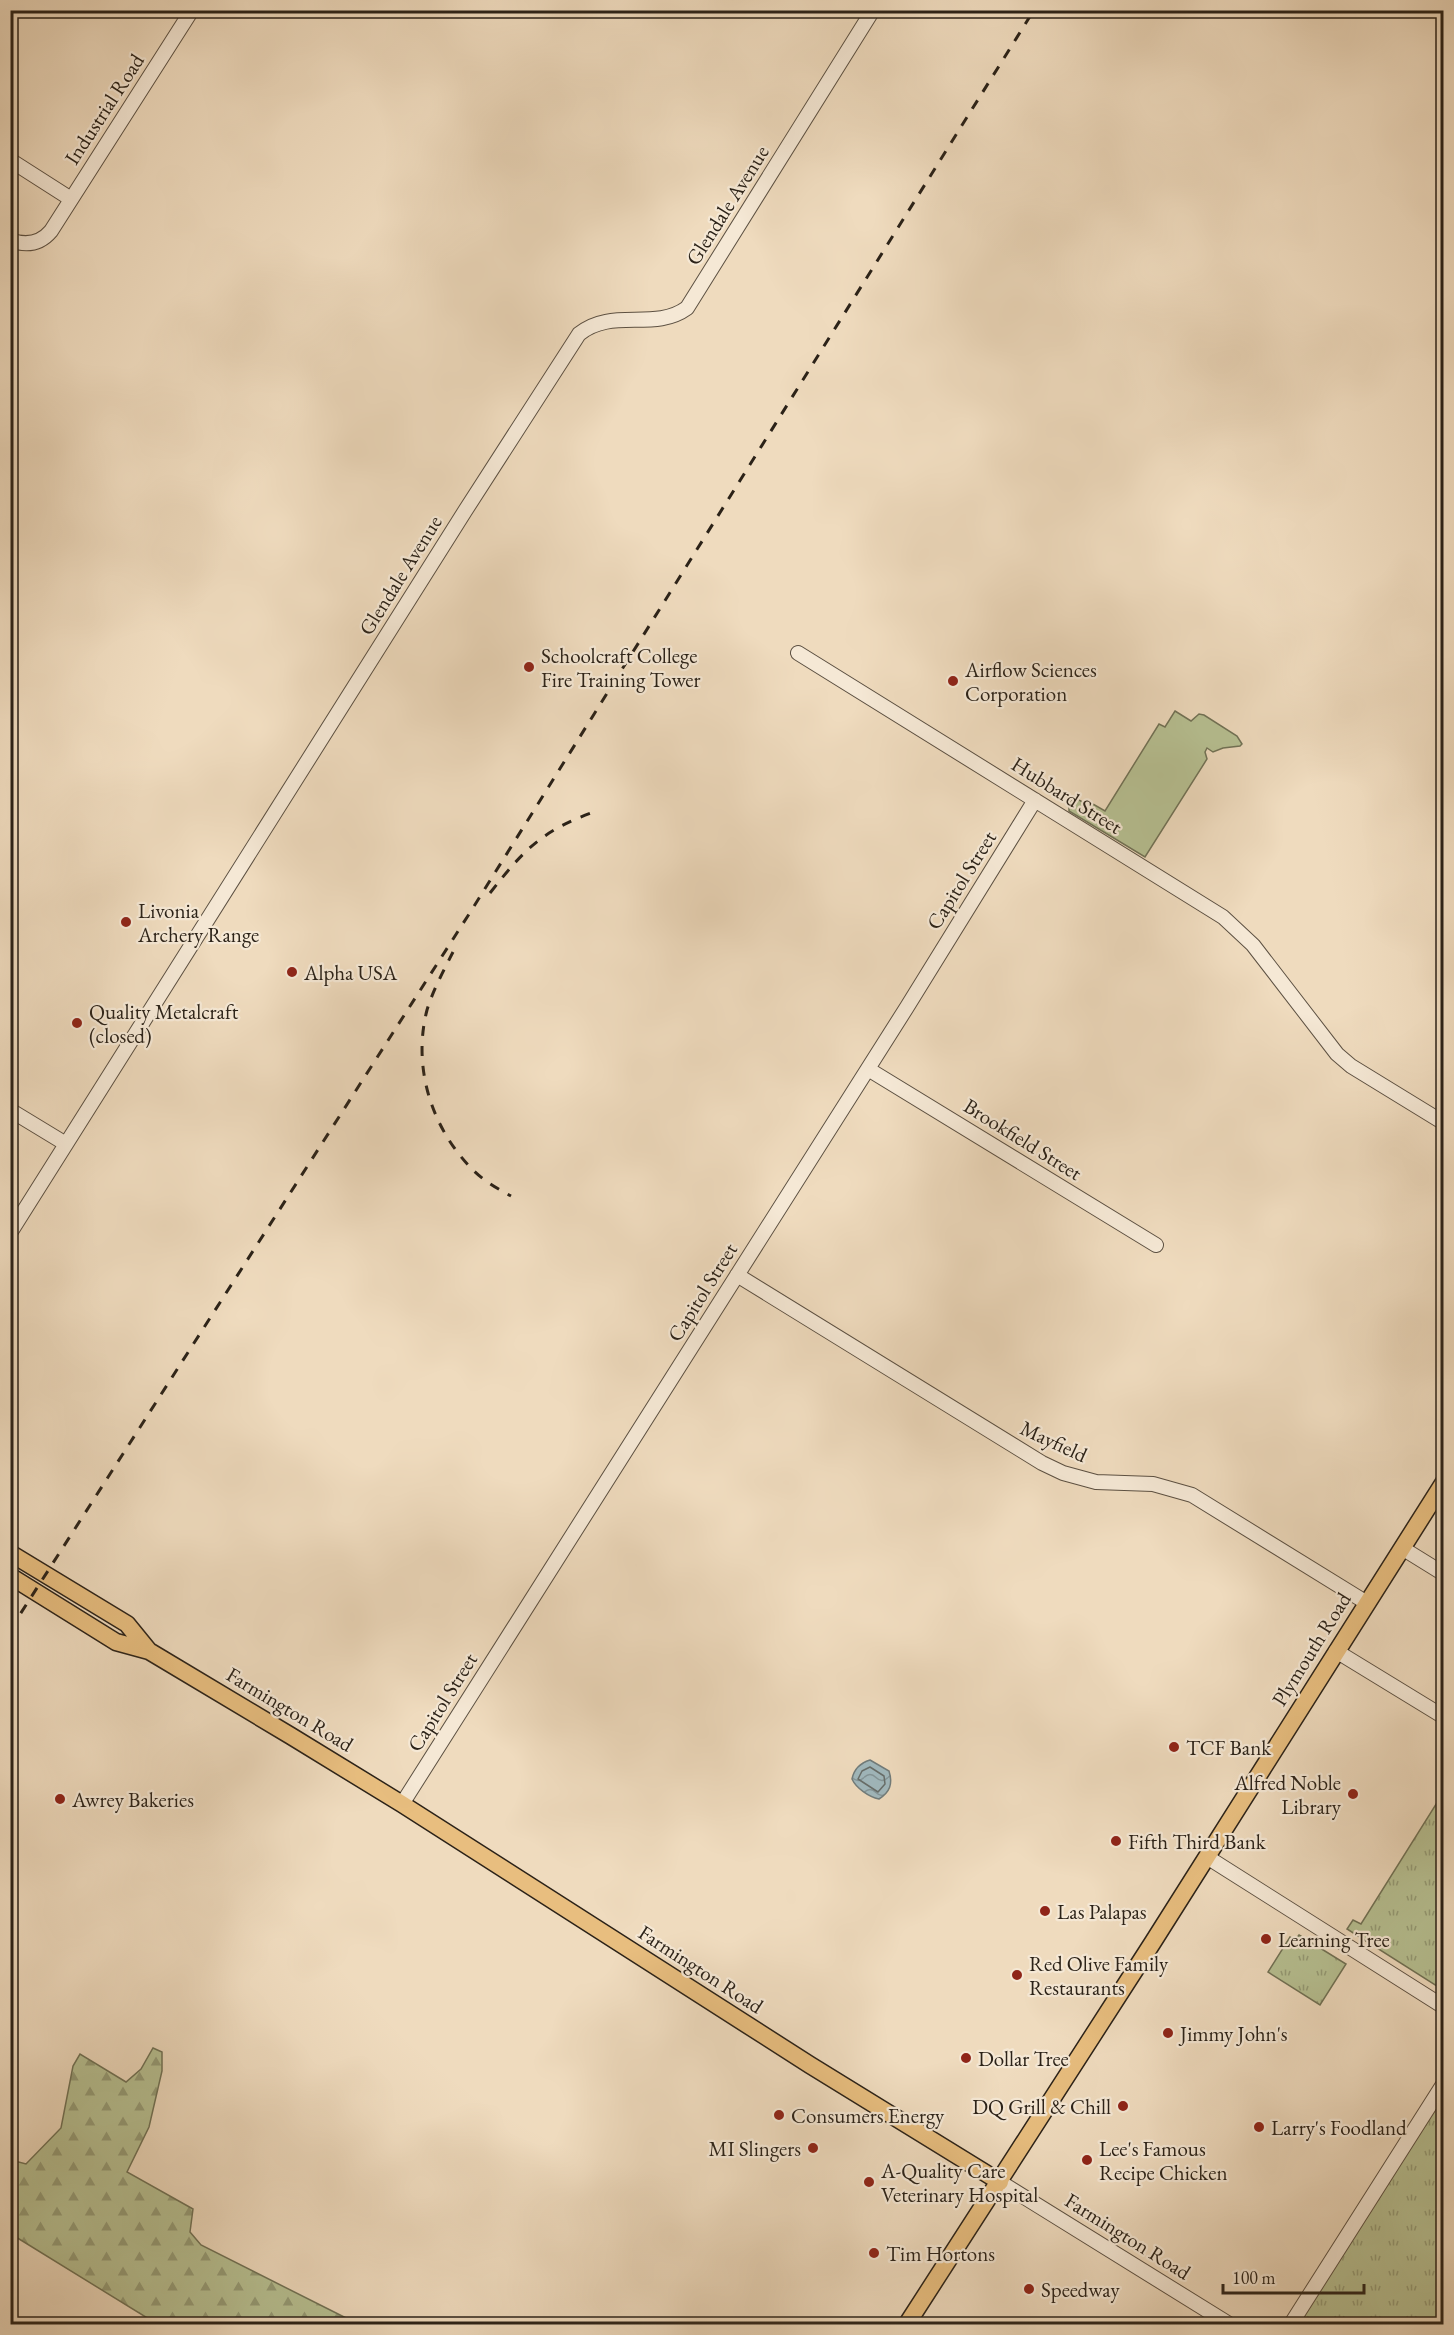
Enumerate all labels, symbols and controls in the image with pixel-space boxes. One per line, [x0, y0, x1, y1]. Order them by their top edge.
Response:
street label: Industrial Road [58, 48, 150, 170]
street label: Glendale Avenue [679, 140, 775, 270]
street label: Glendale Avenue [352, 510, 448, 640]
place label: Schoolcraft College Fire Training Tower [541, 642, 700, 693]
place label: Airflow Sciences Corporation [964, 656, 1097, 707]
marker: Schoolcraft College Fire Training Tower [522, 660, 536, 674]
marker: Airflow Sciences Corporation [946, 674, 960, 688]
street label: Hubbard Street [1007, 750, 1128, 840]
street label: Capitol Street [920, 825, 1002, 934]
place label: Livonia Archery Range [137, 897, 259, 948]
marker: Livonia Archery Range [119, 915, 133, 929]
place label: Alpha USA [303, 959, 398, 986]
marker: Alpha USA [285, 965, 299, 979]
place label: Quality Metalcraft (closed) [89, 998, 239, 1049]
marker: Quality Metalcraft (closed) [70, 1016, 84, 1030]
street label: Brookfield Street [959, 1092, 1088, 1186]
street label: Capitol Street [661, 1237, 743, 1346]
street label: Mayfield [1016, 1414, 1092, 1468]
street label: Plymouth Road [1265, 1587, 1357, 1711]
street label: Capitol Street [401, 1647, 483, 1756]
street label: Farmington Road [222, 1660, 359, 1758]
place label: TCF Bank [1186, 1734, 1272, 1761]
marker: TCF Bank [1167, 1740, 1181, 1754]
place label: Alfred Noble Library [1233, 1769, 1342, 1820]
place label: Awrey Bakeries [71, 1786, 194, 1813]
marker: Alfred Noble Library [1346, 1787, 1360, 1801]
marker: Awrey Bakeries [53, 1792, 67, 1806]
place label: Fifth Third Bank [1128, 1828, 1267, 1855]
marker: Fifth Third Bank [1109, 1834, 1123, 1848]
place label: Las Palapas [1057, 1898, 1147, 1925]
marker: Las Palapas [1038, 1904, 1052, 1918]
street label: Farmington Road [633, 1919, 769, 2020]
place label: Learning Tree [1278, 1926, 1390, 1953]
marker: Learning Tree [1259, 1932, 1273, 1946]
place label: Red Olive Family Restaurants [1029, 1950, 1169, 2001]
marker: Red Olive Family Restaurants [1010, 1968, 1024, 1982]
place label: Jimmy John's [1178, 2020, 1288, 2047]
marker: Jimmy John's [1161, 2026, 1175, 2040]
place label: Dollar Tree [978, 2045, 1069, 2072]
marker: Dollar Tree [959, 2051, 973, 2065]
place label: DQ Grill & Chill [972, 2093, 1111, 2121]
marker: DQ Grill & Chill [1116, 2099, 1130, 2113]
place label: Consumers Energy [791, 2102, 945, 2129]
marker: Consumers Energy [772, 2108, 786, 2122]
place label: Larry's Foodland [1271, 2114, 1407, 2141]
marker: Larry's Foodland [1252, 2120, 1266, 2134]
place label: MI Slingers [709, 2135, 801, 2162]
place label: Lee's Famous Recipe Chicken [1099, 2135, 1227, 2186]
marker: MI Slingers [806, 2141, 820, 2155]
marker: Lee's Famous Recipe Chicken [1080, 2153, 1094, 2167]
place label: A-Quality Care Veterinary Hospital [880, 2157, 1038, 2208]
marker: A-Quality Care Veterinary Hospital [862, 2175, 876, 2189]
street label: Farmington Road [1060, 2187, 1196, 2286]
place label: Tim Hortons [886, 2240, 995, 2267]
marker: Tim Hortons [867, 2246, 881, 2260]
scale bar [1223, 2257, 1364, 2295]
text: 100 m [1232, 2266, 1276, 2289]
place label: Speedway [1041, 2276, 1120, 2303]
marker: Speedway [1022, 2282, 1036, 2296]

